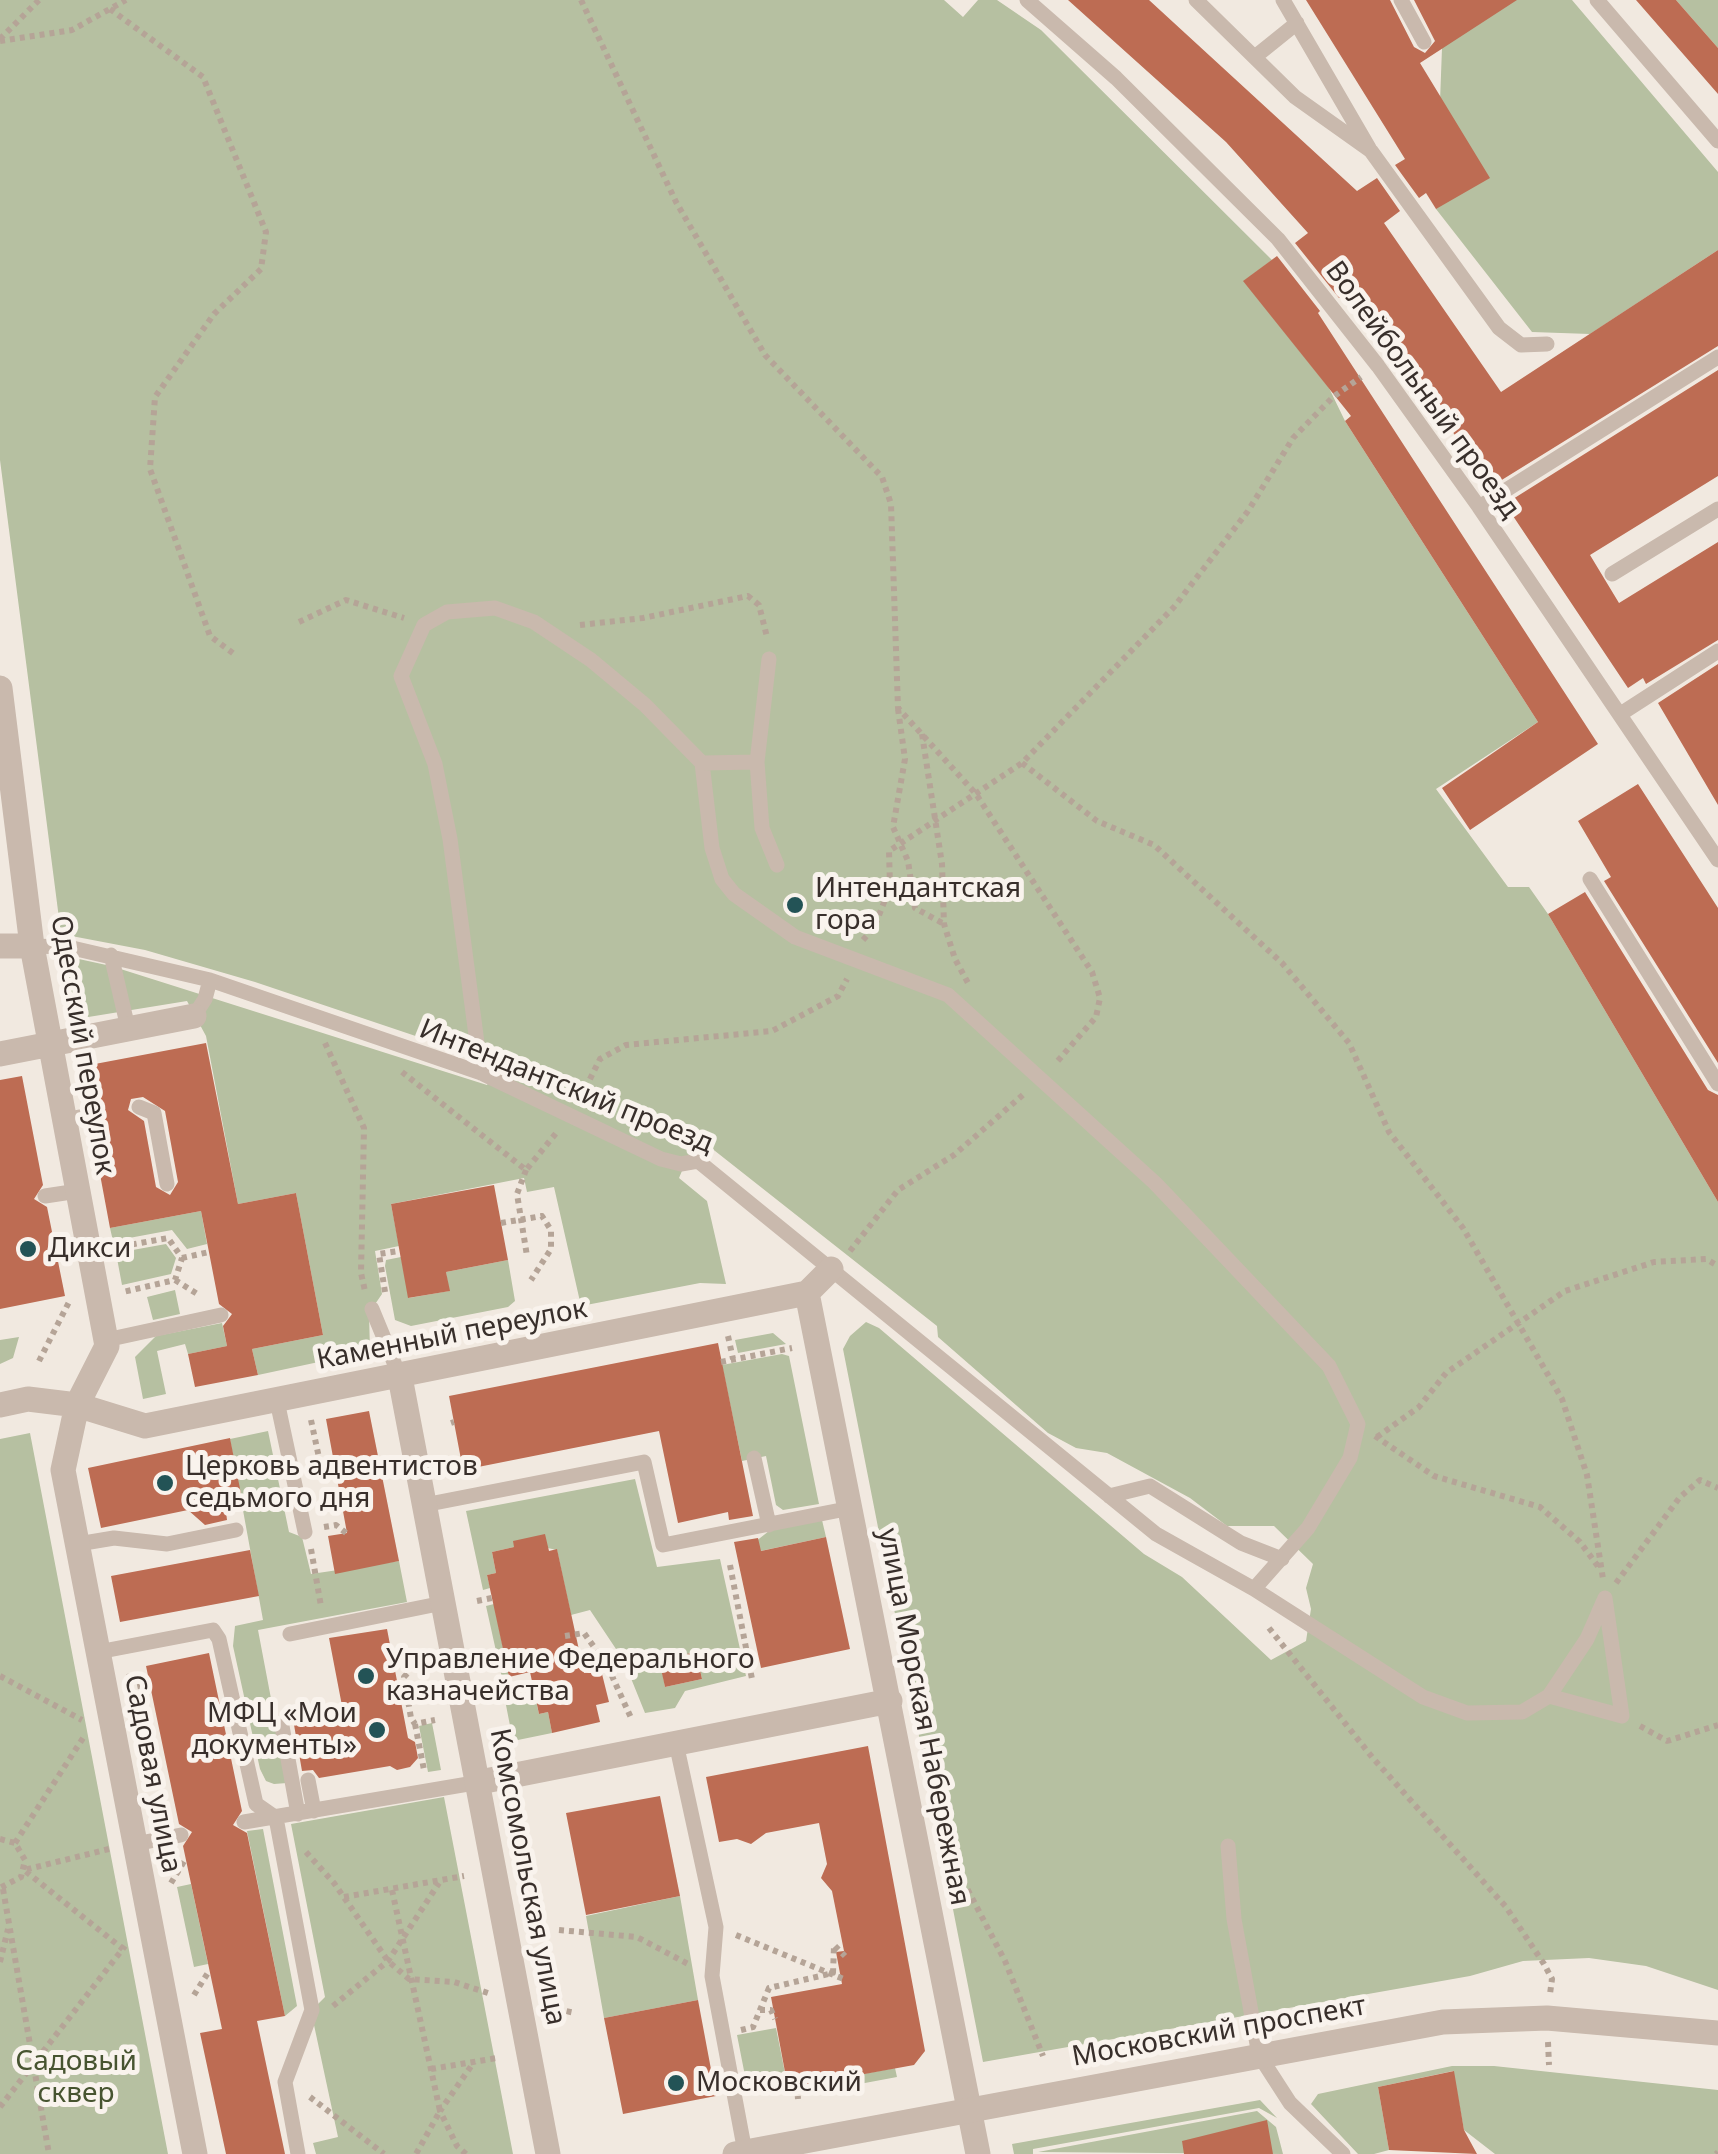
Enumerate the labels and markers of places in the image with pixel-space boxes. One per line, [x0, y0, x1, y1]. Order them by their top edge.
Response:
place label: Интендантская гора [815, 872, 1021, 938]
marker: Интендантская гора [784, 894, 806, 916]
place label: Дикси [48, 1232, 131, 1266]
marker: Дикси [17, 1238, 39, 1260]
place label: Церковь адвентистов седьмого дня [185, 1450, 478, 1516]
marker: Церковь адвентистов седьмого дня [154, 1472, 176, 1494]
place label: Управление Федерального казначейства [386, 1643, 755, 1709]
marker: Управление Федерального казначейства [355, 1665, 377, 1687]
place label: МФЦ «Мои документы» [192, 1697, 357, 1763]
marker: МФЦ «Мои документы» [366, 1719, 388, 1741]
place label: Московский [696, 2066, 862, 2100]
marker: Московский [665, 2072, 687, 2094]

